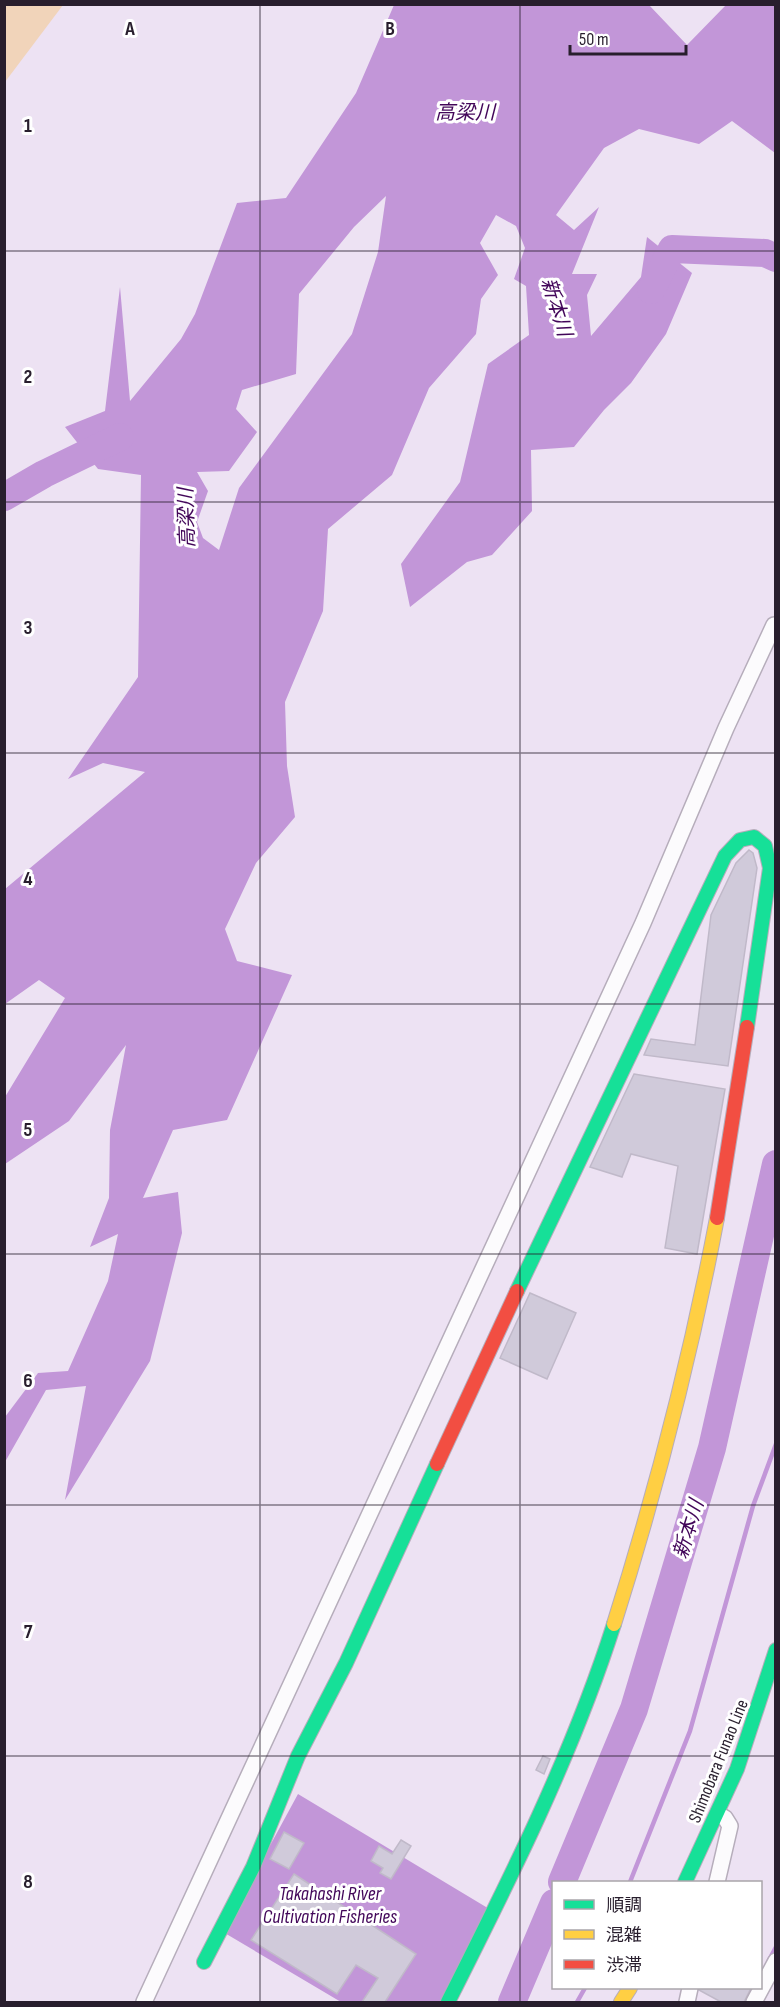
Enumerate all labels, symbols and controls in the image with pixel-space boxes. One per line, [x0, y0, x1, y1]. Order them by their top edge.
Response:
text: A [124, 17, 135, 41]
text: B [385, 17, 395, 41]
scale bar [570, 18, 686, 56]
text: 50 m [579, 29, 609, 50]
water label: 高梁川 [435, 101, 497, 125]
text: 1 [24, 114, 32, 138]
water label: 新本川 [536, 275, 577, 341]
text: 2 [24, 365, 32, 389]
water label: 高梁川 [174, 486, 200, 548]
text: 3 [24, 616, 33, 640]
text: 4 [23, 867, 33, 891]
text: 5 [24, 1118, 33, 1142]
text: 6 [23, 1369, 33, 1393]
water label: 新本川 [669, 1495, 710, 1561]
text: 7 [24, 1620, 33, 1644]
street label: Shimobara Funao Line [684, 1696, 753, 1826]
text: 8 [23, 1870, 33, 1894]
legend [552, 1881, 762, 1989]
water label: Takahashi River Cultivation Fisheries [263, 1882, 397, 1929]
text: 順調 [606, 1895, 642, 1916]
text: 混雑 [606, 1925, 642, 1946]
text: 渋滞 [606, 1955, 642, 1976]

